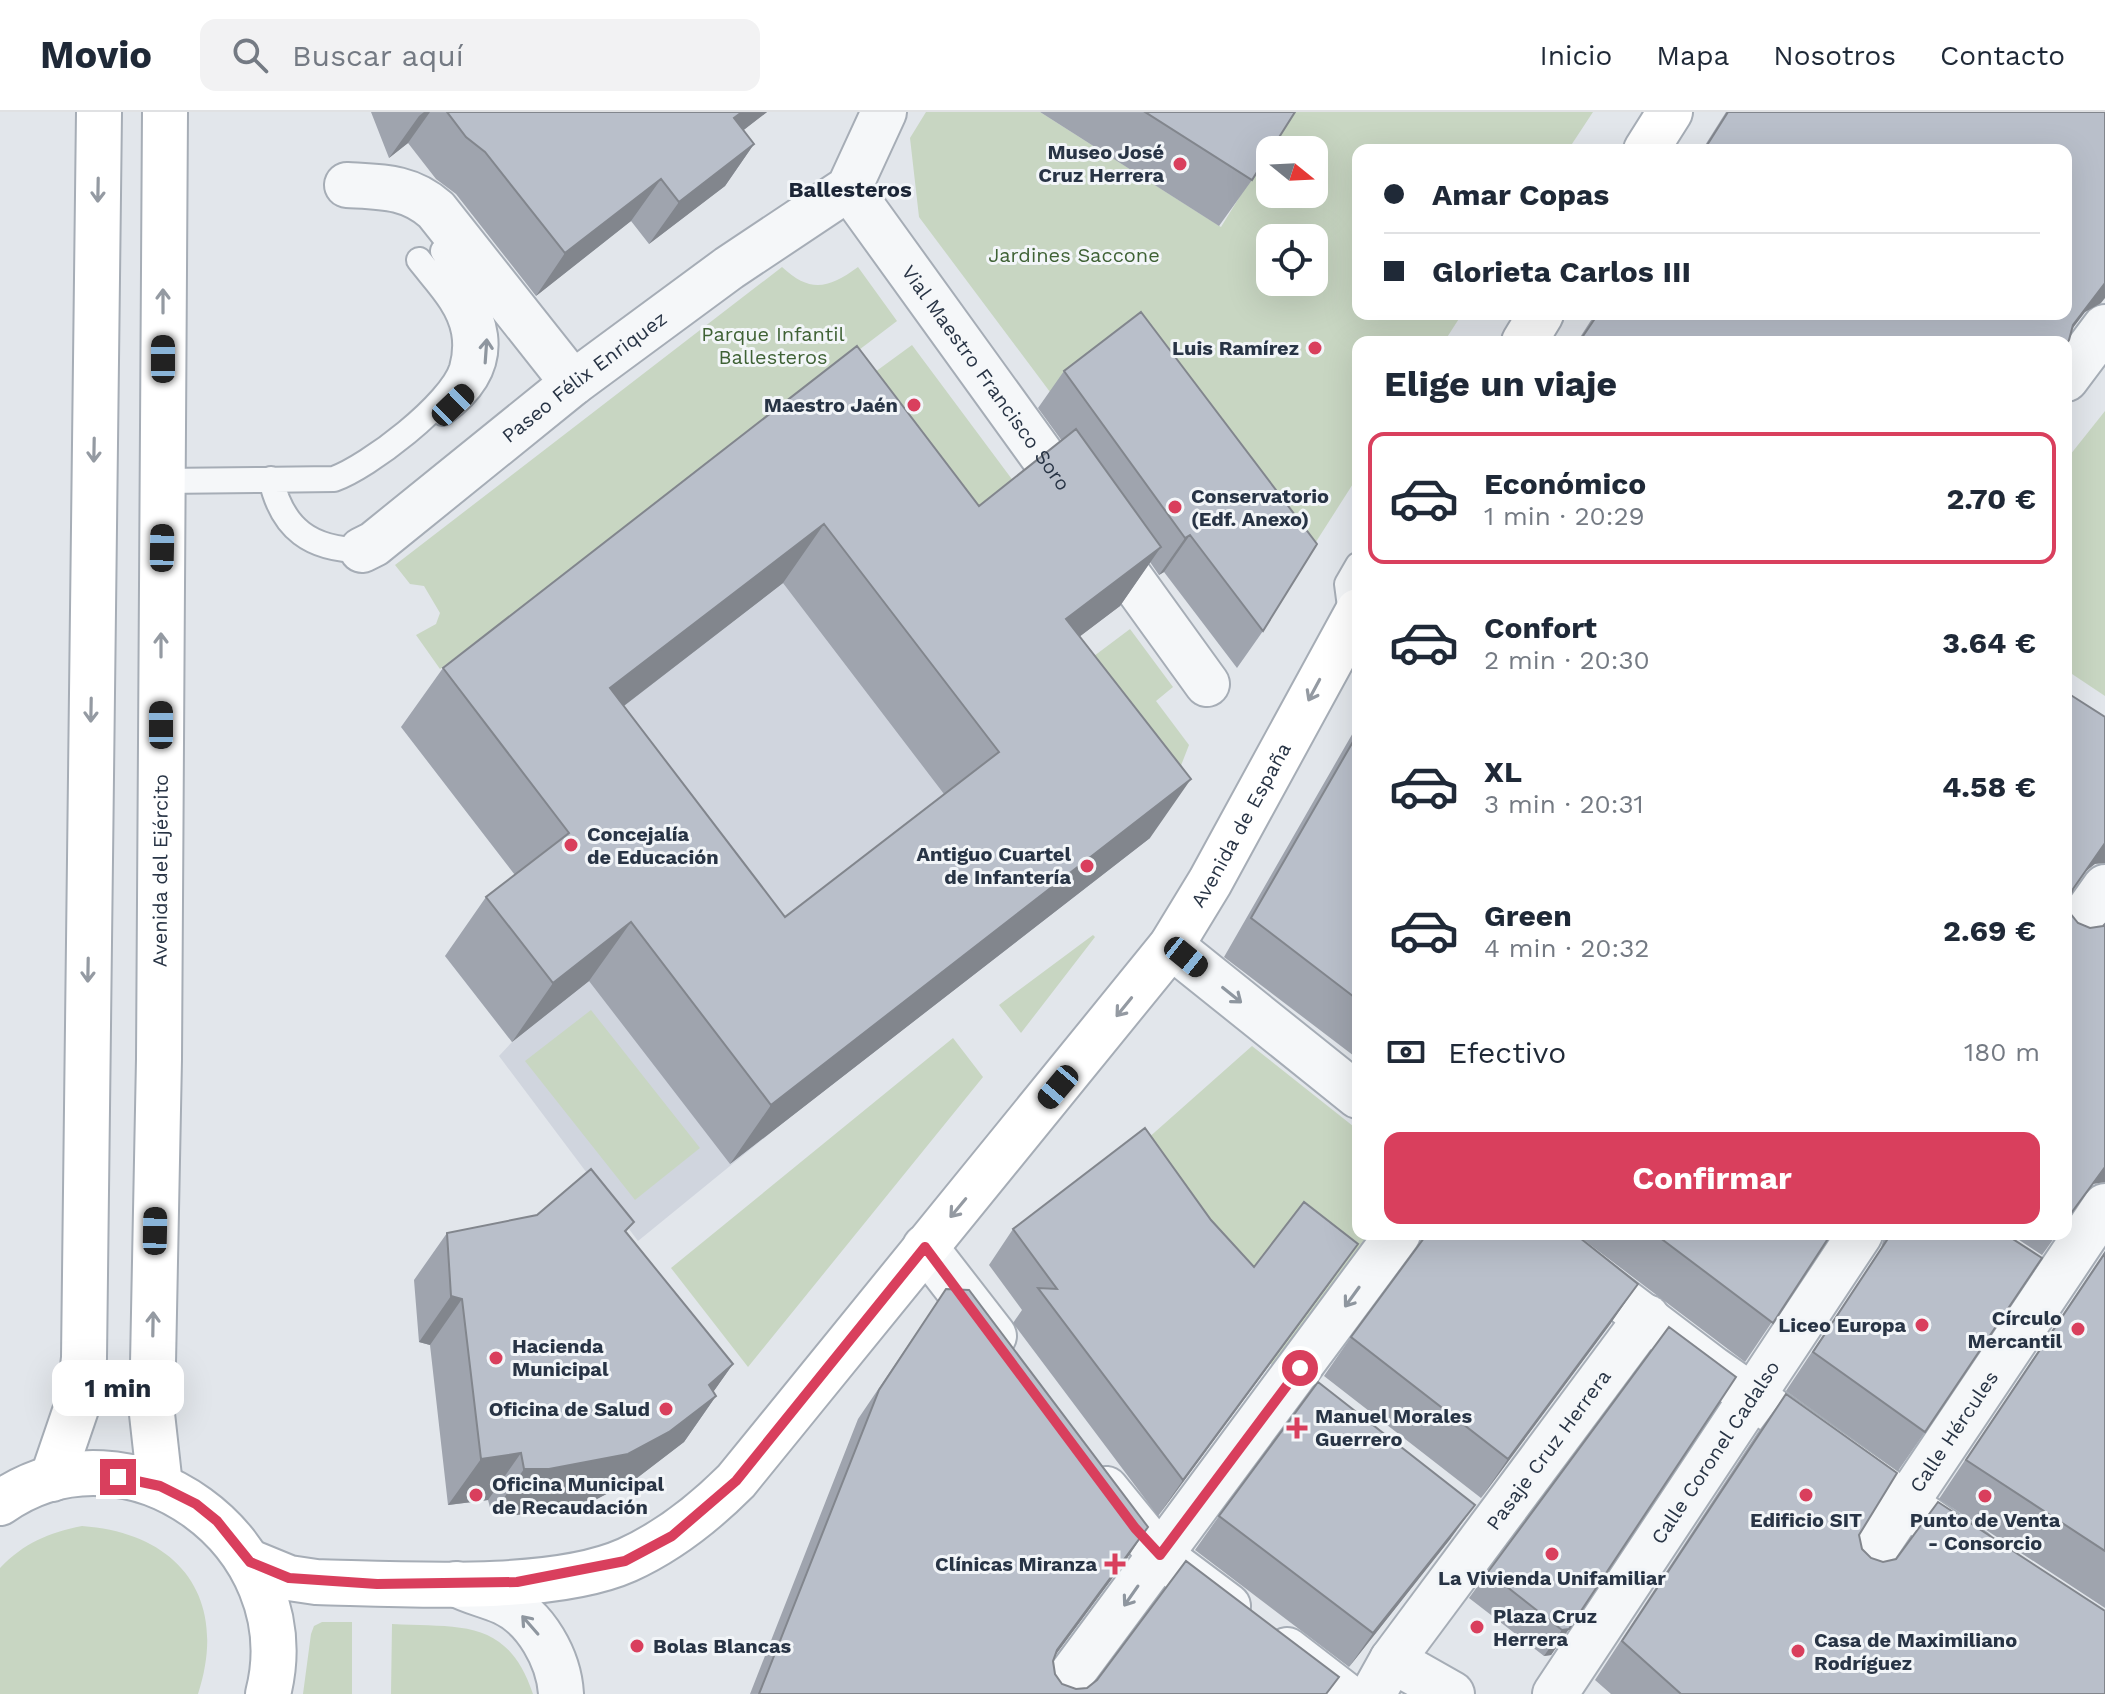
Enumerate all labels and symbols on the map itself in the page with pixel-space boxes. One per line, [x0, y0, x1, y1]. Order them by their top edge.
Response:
north arrow [1256, 136, 1328, 208]
place label: Museo José Cruz Herrera [1038, 140, 1164, 187]
marker: Museo José Cruz Herrera [1171, 155, 1189, 173]
one-way arrow [90, 176, 106, 203]
district label: Ballesteros [788, 177, 912, 202]
park label: Jardines Saccone [988, 243, 1160, 267]
street label: Vial Maestro Francisco Soro [897, 260, 1075, 495]
one-way arrow [156, 288, 171, 315]
street label: Paseo Félix Enriquez [497, 306, 671, 448]
park label: Parque Infantil Ballesteros [701, 322, 845, 369]
car [151, 335, 175, 383]
place label: Luis Ramírez [1172, 336, 1299, 360]
one-way arrow [479, 338, 494, 365]
marker: Luis Ramírez [1306, 339, 1324, 357]
car [427, 380, 479, 430]
place label: Maestro Jaén [764, 393, 898, 417]
marker: Maestro Jaén [905, 396, 923, 414]
one-way arrow [87, 436, 102, 463]
place label: Conservatorio (Edf. Anexo) [1191, 484, 1329, 531]
marker: Conservatorio (Edf. Anexo) [1166, 498, 1184, 516]
car [150, 524, 174, 572]
one-way arrow [154, 632, 169, 659]
one-way arrow [1306, 678, 1322, 702]
one-way arrow [83, 696, 99, 723]
car [149, 701, 173, 749]
street label: Avenida de España [1186, 738, 1296, 912]
street label: Avenida del Ejército [148, 774, 173, 967]
place label: Concejalía de Educación [587, 822, 719, 869]
marker: Concejalía de Educación [562, 836, 580, 854]
place label: Antiguo Cuartel de Infantería [916, 842, 1071, 889]
marker: Antiguo Cuartel de Infantería [1078, 857, 1096, 875]
car [1160, 933, 1212, 981]
one-way arrow [80, 956, 96, 983]
one-way arrow [1221, 986, 1242, 1004]
one-way arrow [1115, 997, 1133, 1018]
car [1033, 1061, 1083, 1113]
one-way arrow [949, 1197, 967, 1218]
car [143, 1207, 167, 1255]
one-way arrow [1344, 1286, 1361, 1307]
place label: Círculo Mercantil [1967, 1306, 2062, 1353]
one-way arrow [146, 1311, 161, 1338]
place label: Liceo Europa [1778, 1313, 1906, 1337]
marker: Liceo Europa [1913, 1316, 1931, 1334]
marker: Círculo Mercantil [2069, 1320, 2087, 1338]
place label: Hacienda Municipal [512, 1334, 609, 1381]
marker: Hacienda Municipal [487, 1349, 505, 1367]
route start [1282, 1350, 1318, 1386]
street label: Calle Coronel Cadalso [1646, 1356, 1785, 1549]
callout: 1 min [52, 1361, 184, 1417]
street label: Pasaje Cruz Herrera [1481, 1365, 1616, 1535]
street label: Calle Hércules [1905, 1366, 2003, 1497]
place label: Oficina de Salud [489, 1397, 650, 1421]
marker: Oficina de Salud [657, 1400, 675, 1418]
place label: Manuel Morales Guerrero [1315, 1404, 1472, 1451]
marker: Manuel Morales Guerrero [1286, 1417, 1308, 1439]
route end [100, 1459, 136, 1495]
place label: Oficina Municipal de Recaudación [492, 1472, 664, 1519]
marker: Oficina Municipal de Recaudación [467, 1486, 485, 1504]
marker: Edificio SIT [1797, 1486, 1815, 1504]
marker: Punto de Venta - Consorcio [1976, 1487, 1994, 1505]
place label: Edificio SIT [1750, 1508, 1862, 1532]
place label: Punto de Venta - Consorcio [1910, 1508, 2061, 1555]
marker: La Vivienda Unifamiliar [1543, 1545, 1561, 1563]
place label: Clínicas Miranza [935, 1552, 1097, 1576]
marker: Clínicas Miranza [1104, 1553, 1126, 1575]
place label: La Vivienda Unifamiliar [1438, 1566, 1666, 1590]
one-way arrow [1123, 1584, 1139, 1606]
place label: Plaza Cruz Herrera [1493, 1604, 1597, 1651]
one-way arrow [521, 1615, 539, 1635]
marker: Plaza Cruz Herrera [1468, 1618, 1486, 1636]
place label: Casa de Maximiliano Rodríguez [1814, 1628, 2017, 1675]
place label: Bolas Blancas [653, 1634, 792, 1658]
marker: Bolas Blancas [628, 1637, 646, 1655]
marker: Casa de Maximiliano Rodríguez [1789, 1642, 1807, 1660]

